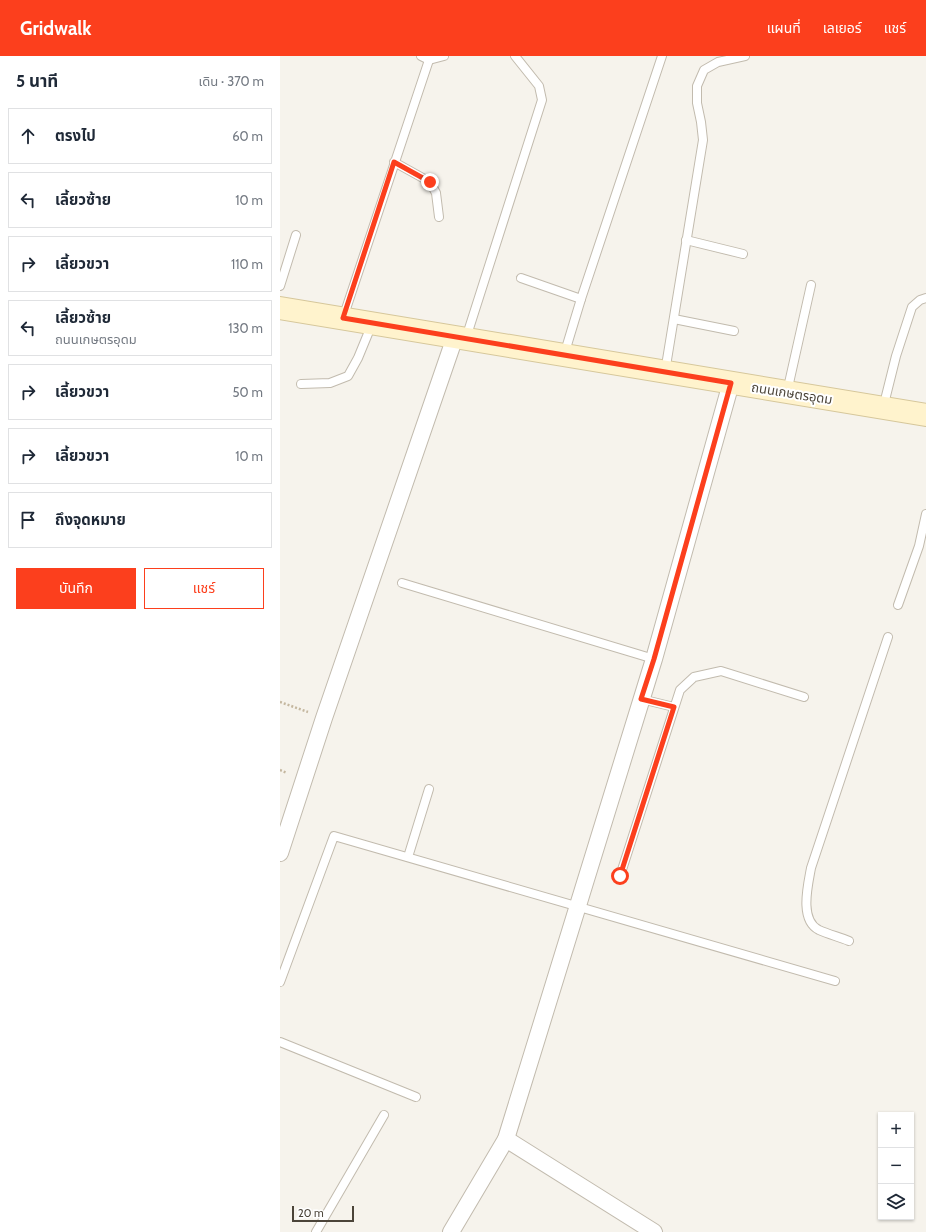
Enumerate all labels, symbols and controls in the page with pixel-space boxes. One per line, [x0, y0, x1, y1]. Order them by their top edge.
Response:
text: Gridwalk [20, 17, 92, 40]
text: แผนที่ [767, 19, 801, 37]
text: เลเยอร์ [823, 19, 862, 37]
text: แชร์ [884, 19, 906, 37]
text: 5 นาที [16, 71, 58, 91]
text: เดิน · 370 m [199, 73, 264, 89]
icon: ahead [17, 125, 39, 147]
text: ตรงไป [55, 127, 96, 145]
text: 60 m [232, 128, 263, 144]
route end [421, 173, 439, 191]
icon: left [17, 189, 39, 211]
text: เลี้ยวซ้าย [55, 191, 111, 209]
text: 10 m [235, 192, 263, 208]
icon: right [17, 253, 39, 275]
text: เลี้ยวขวา [55, 255, 109, 273]
text: 110 m [231, 256, 263, 272]
text: เลี้ยวซ้าย [55, 309, 111, 327]
icon: left [17, 317, 39, 339]
text: 130 m [228, 320, 263, 336]
text: ถนนเกษตรอุดม [55, 331, 137, 347]
street label: ถนนเกษตรอุดม [750, 379, 834, 407]
icon: right [17, 381, 39, 403]
text: เลี้ยวขวา [55, 383, 109, 401]
text: 50 m [233, 384, 263, 400]
icon: right [17, 445, 39, 467]
text: เลี้ยวขวา [55, 447, 109, 465]
text: 10 m [235, 448, 263, 464]
icon: arrive [17, 509, 39, 531]
text: ถึงจุดหมาย [55, 511, 126, 529]
button: บันทึก [16, 568, 136, 609]
button: แชร์ [144, 568, 264, 609]
route start [611, 867, 629, 885]
map controls [878, 1112, 914, 1220]
button: + [878, 1112, 914, 1148]
button: − [878, 1148, 914, 1184]
button: layers [878, 1184, 914, 1220]
scale bar [292, 1204, 354, 1223]
text: 20 m [298, 1206, 324, 1220]

